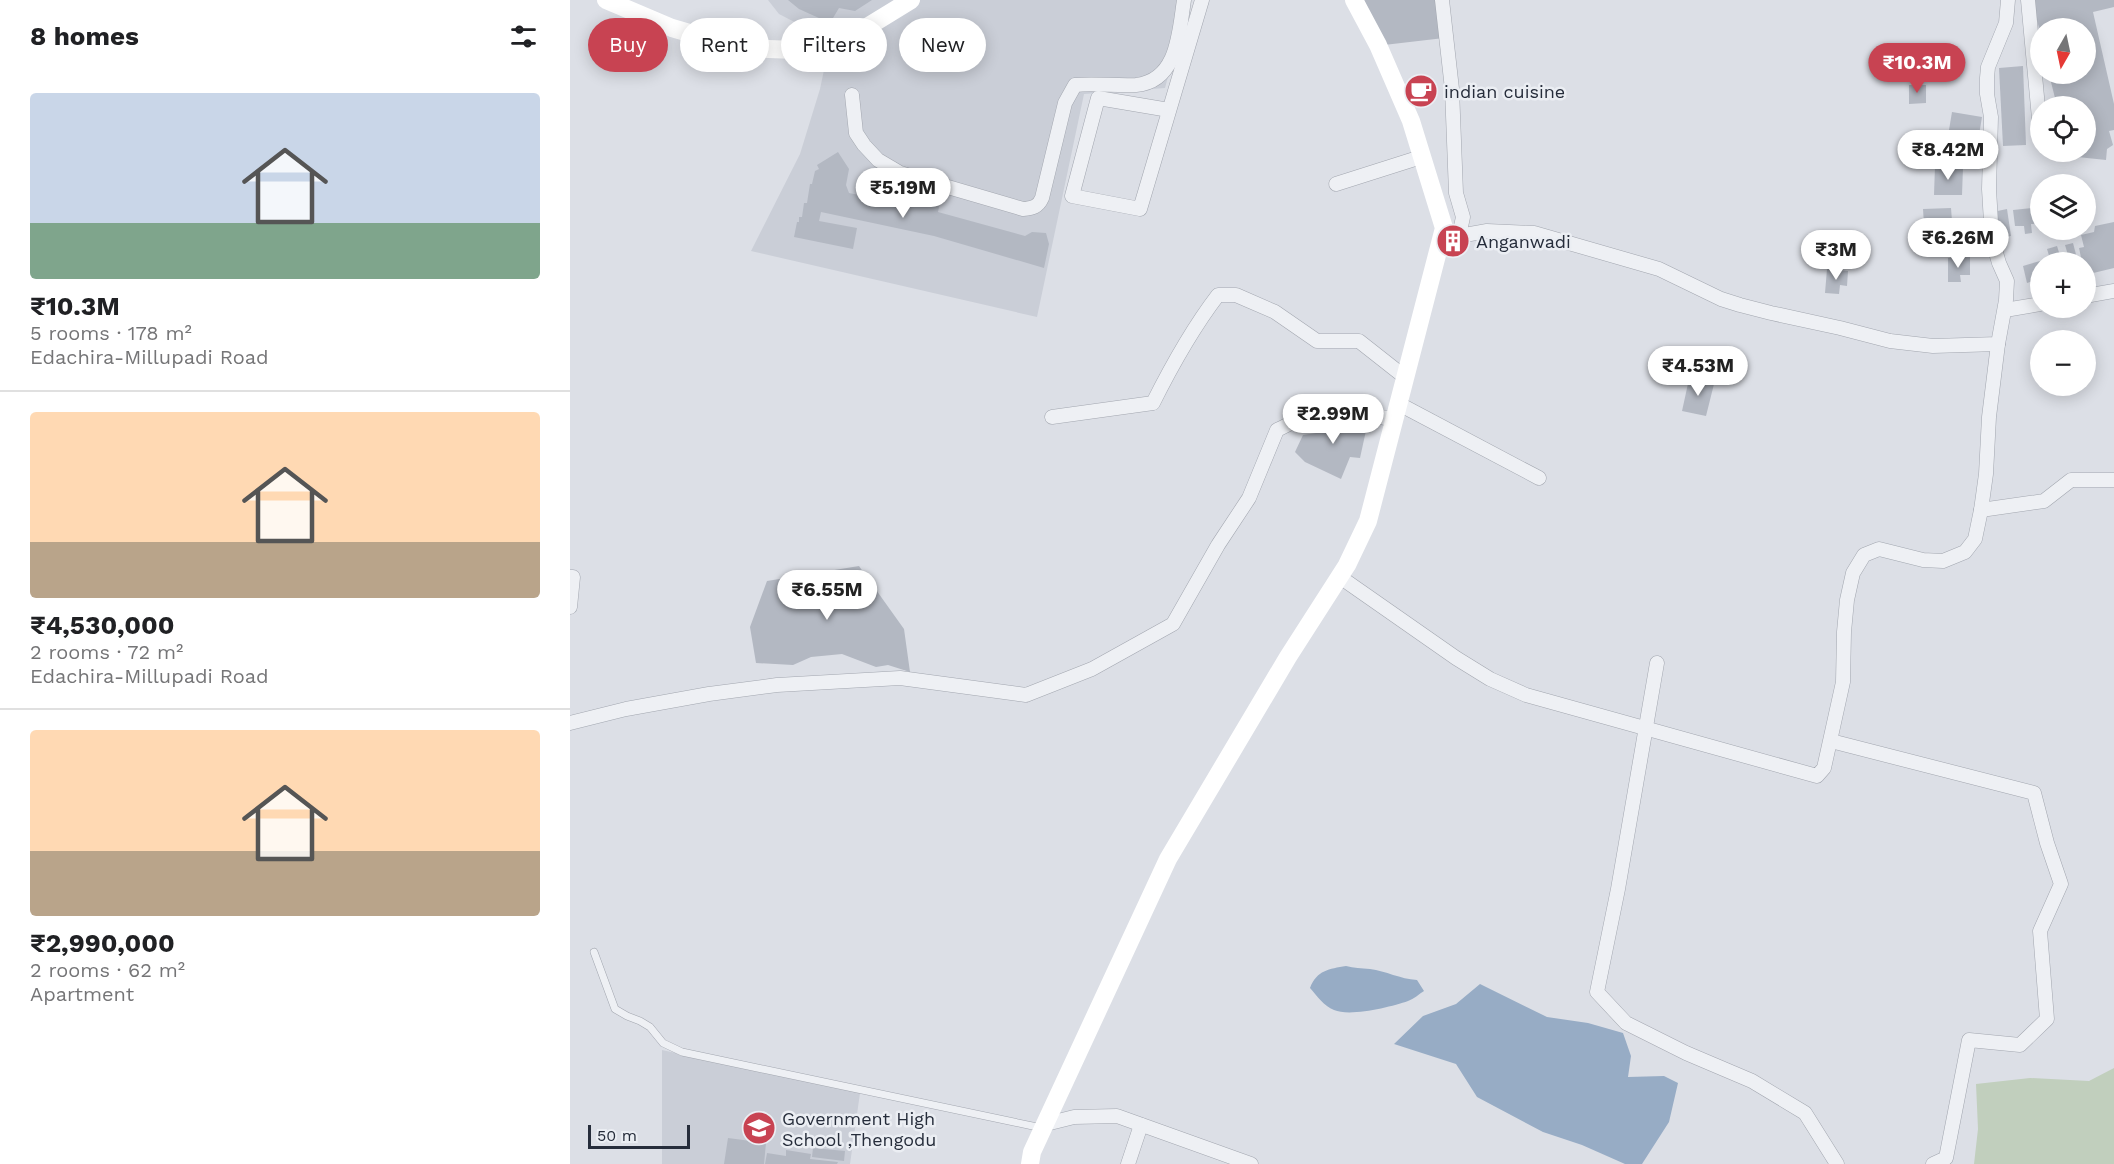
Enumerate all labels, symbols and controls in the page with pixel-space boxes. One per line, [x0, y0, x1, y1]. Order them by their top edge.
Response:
chip: Buy [588, 18, 668, 72]
chip: Rent [680, 18, 769, 72]
chip: Filters [781, 18, 887, 72]
chip: New [899, 18, 986, 72]
north arrow [2030, 18, 2096, 84]
map controls [2030, 18, 2096, 396]
icon: filters [507, 20, 540, 53]
text: 8 homes [30, 21, 139, 51]
pin: ₹10.3M [1868, 43, 1966, 94]
text: ₹10.3M [1882, 50, 1952, 74]
cafe icon: indian cuisine [1403, 73, 1439, 109]
place label: indian cuisine [1444, 81, 1565, 102]
button: locate [2030, 96, 2096, 162]
pin: ₹8.42M [1899, 130, 1997, 181]
icon: home [231, 132, 339, 240]
text: ₹8.42M [1911, 137, 1985, 161]
pin: ₹5.19M [854, 168, 952, 219]
button: layers [2030, 174, 2096, 240]
text: ₹5.19M [870, 175, 936, 199]
pin: ₹6.26M [1909, 218, 2007, 269]
building icon: Anganwadi [1435, 223, 1471, 259]
text: ₹6.26M [1922, 225, 1994, 249]
pin: ₹3M [1807, 230, 1865, 281]
place label: Anganwadi [1476, 231, 1571, 252]
text: ₹3M [1815, 237, 1857, 261]
button: + [2030, 252, 2096, 318]
text: ₹10.3M [30, 291, 120, 321]
text: 5 rooms · 178 m² [30, 321, 192, 345]
button: − [2030, 330, 2096, 396]
text: Edachira-Millupadi Road [30, 345, 269, 369]
pin: ₹4.53M [1649, 346, 1747, 397]
text: ₹4.53M [1662, 353, 1734, 377]
pin: ₹2.99M [1284, 394, 1382, 445]
text: ₹2.99M [1297, 401, 1369, 425]
icon: home [231, 451, 339, 559]
pin: ₹6.55M [778, 570, 876, 621]
text: ₹6.55M [791, 577, 863, 601]
text: ₹4,530,000 [30, 610, 174, 640]
text: 2 rooms · 72 m² [30, 640, 183, 664]
text: Edachira-Millupadi Road [30, 664, 269, 688]
icon: home [231, 769, 339, 877]
text: ₹2,990,000 [30, 928, 175, 958]
text: 2 rooms · 62 m² [30, 958, 185, 982]
text: Apartment [30, 982, 134, 1006]
place label: Government High School ,Thengodu [782, 1108, 936, 1150]
school or university icon: Government High School ,Thengodu [741, 1110, 777, 1146]
scale bar [588, 1122, 690, 1150]
text: 50 m [597, 1126, 637, 1145]

